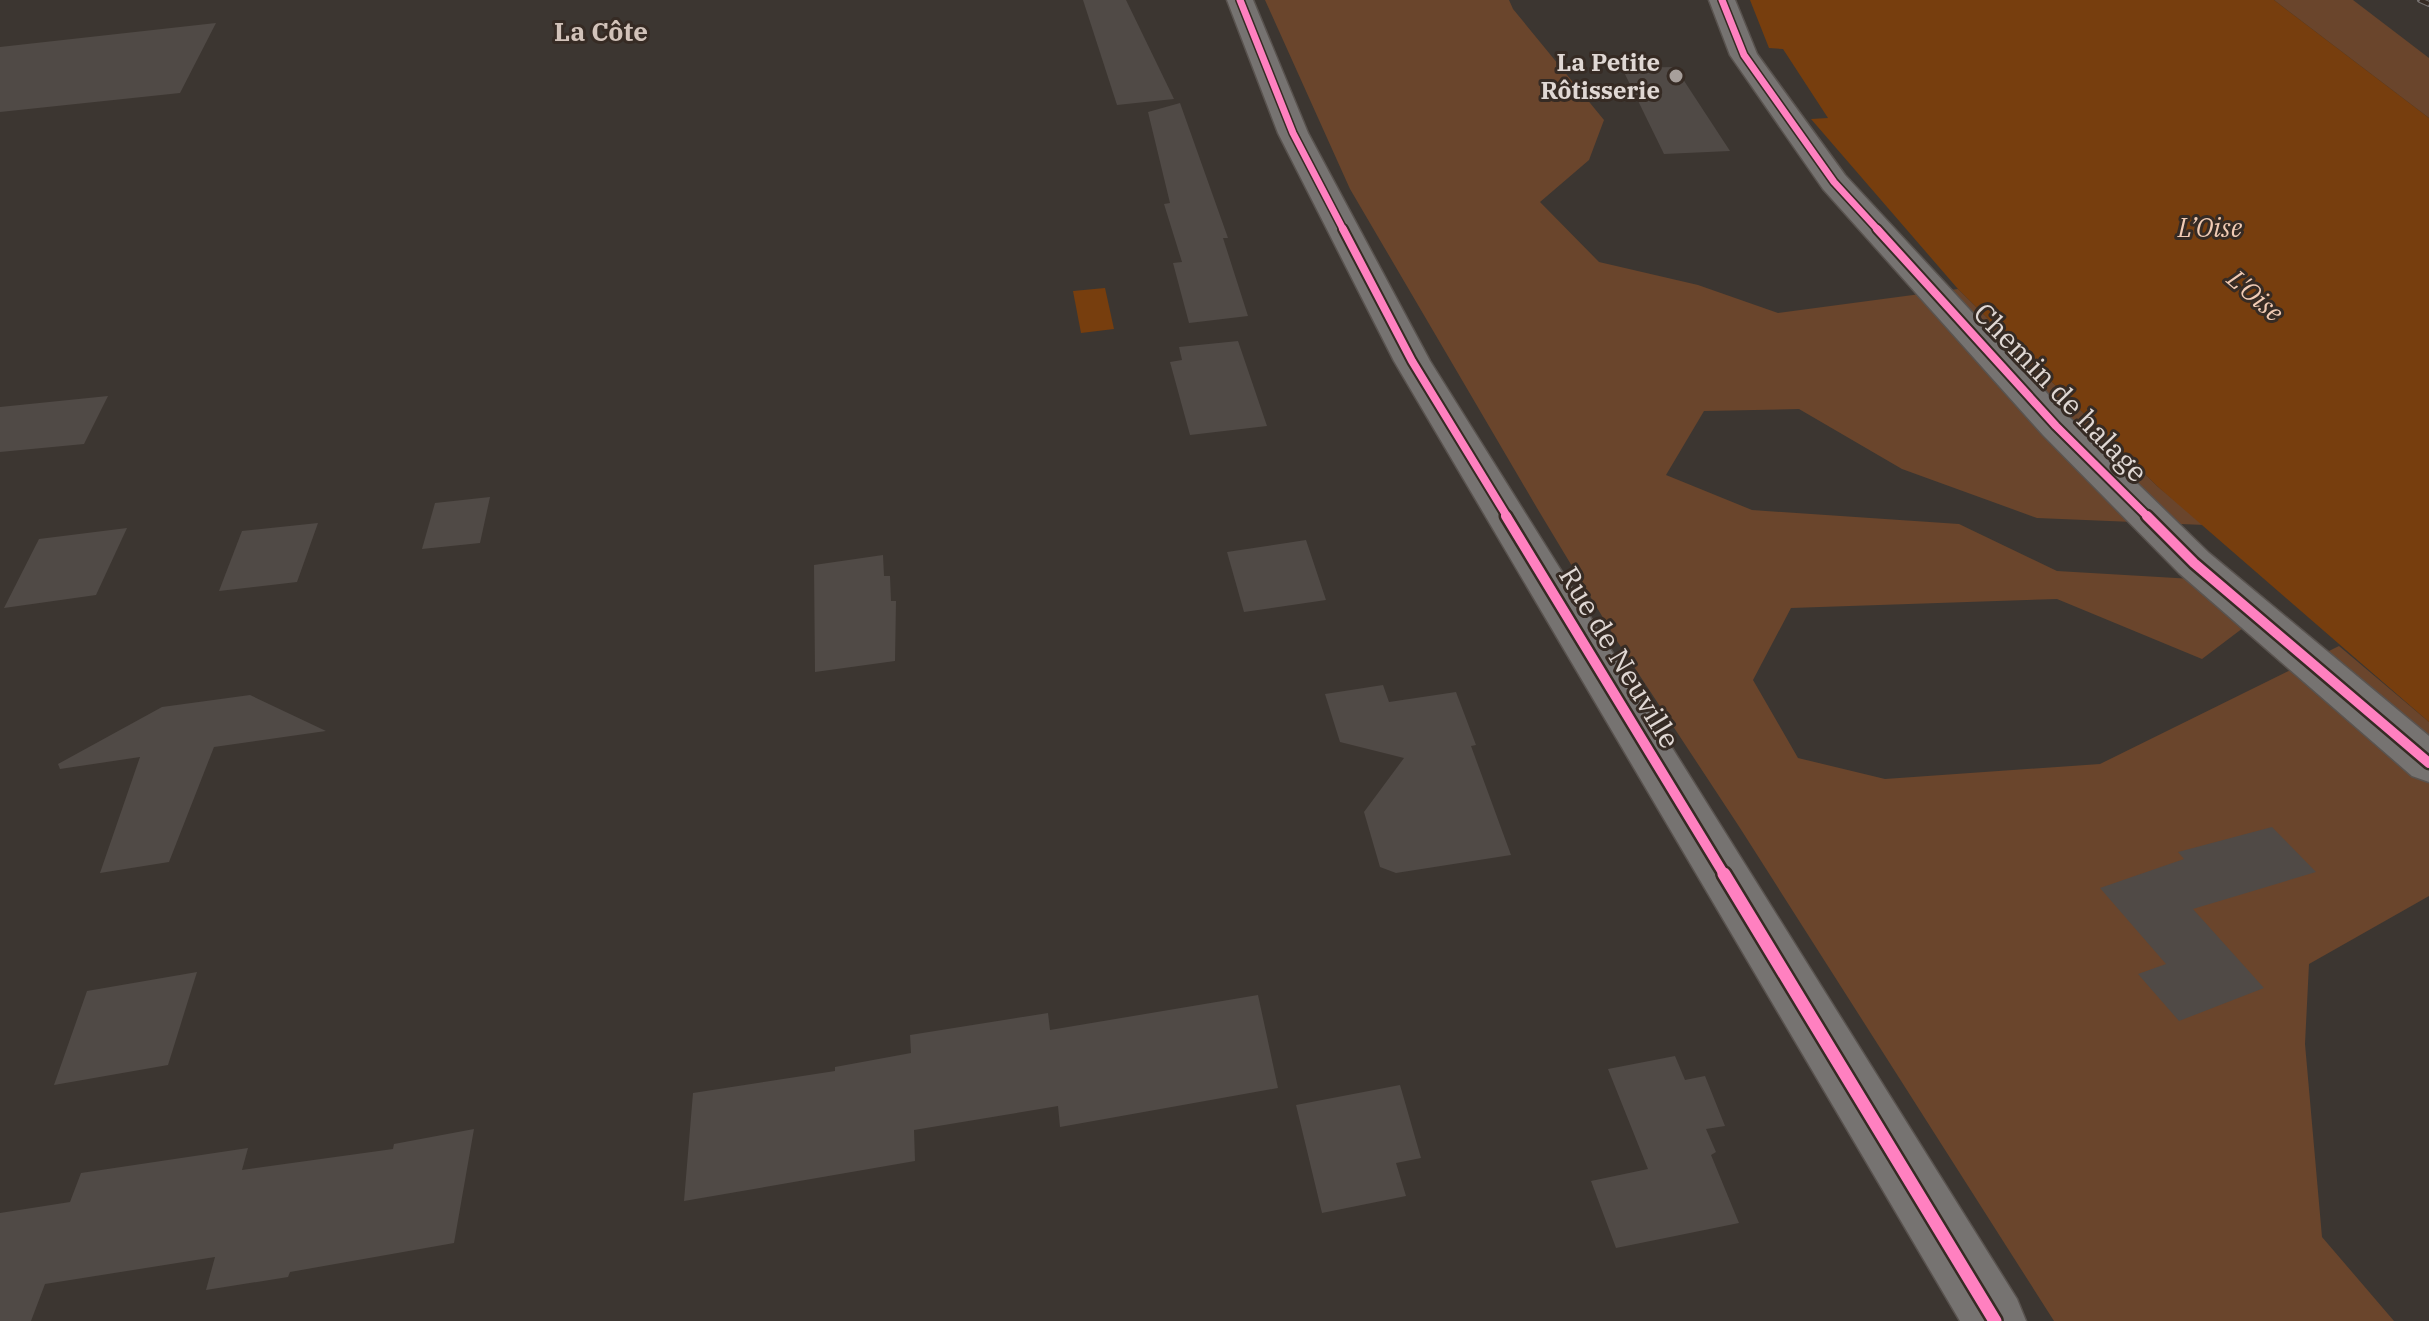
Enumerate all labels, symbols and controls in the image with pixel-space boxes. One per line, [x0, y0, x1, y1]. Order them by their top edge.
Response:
district label: La Côte [554, 14, 648, 48]
place label: La Petite Rôtisserie [1540, 46, 1660, 106]
marker: La Petite Rôtisserie [1667, 67, 1685, 85]
water label: L’Oise [2177, 210, 2243, 244]
water label: L'Oise [2220, 261, 2291, 329]
street label: Chemin de halage [1966, 294, 2156, 490]
street label: Rue de Neuville [1551, 559, 1689, 755]

